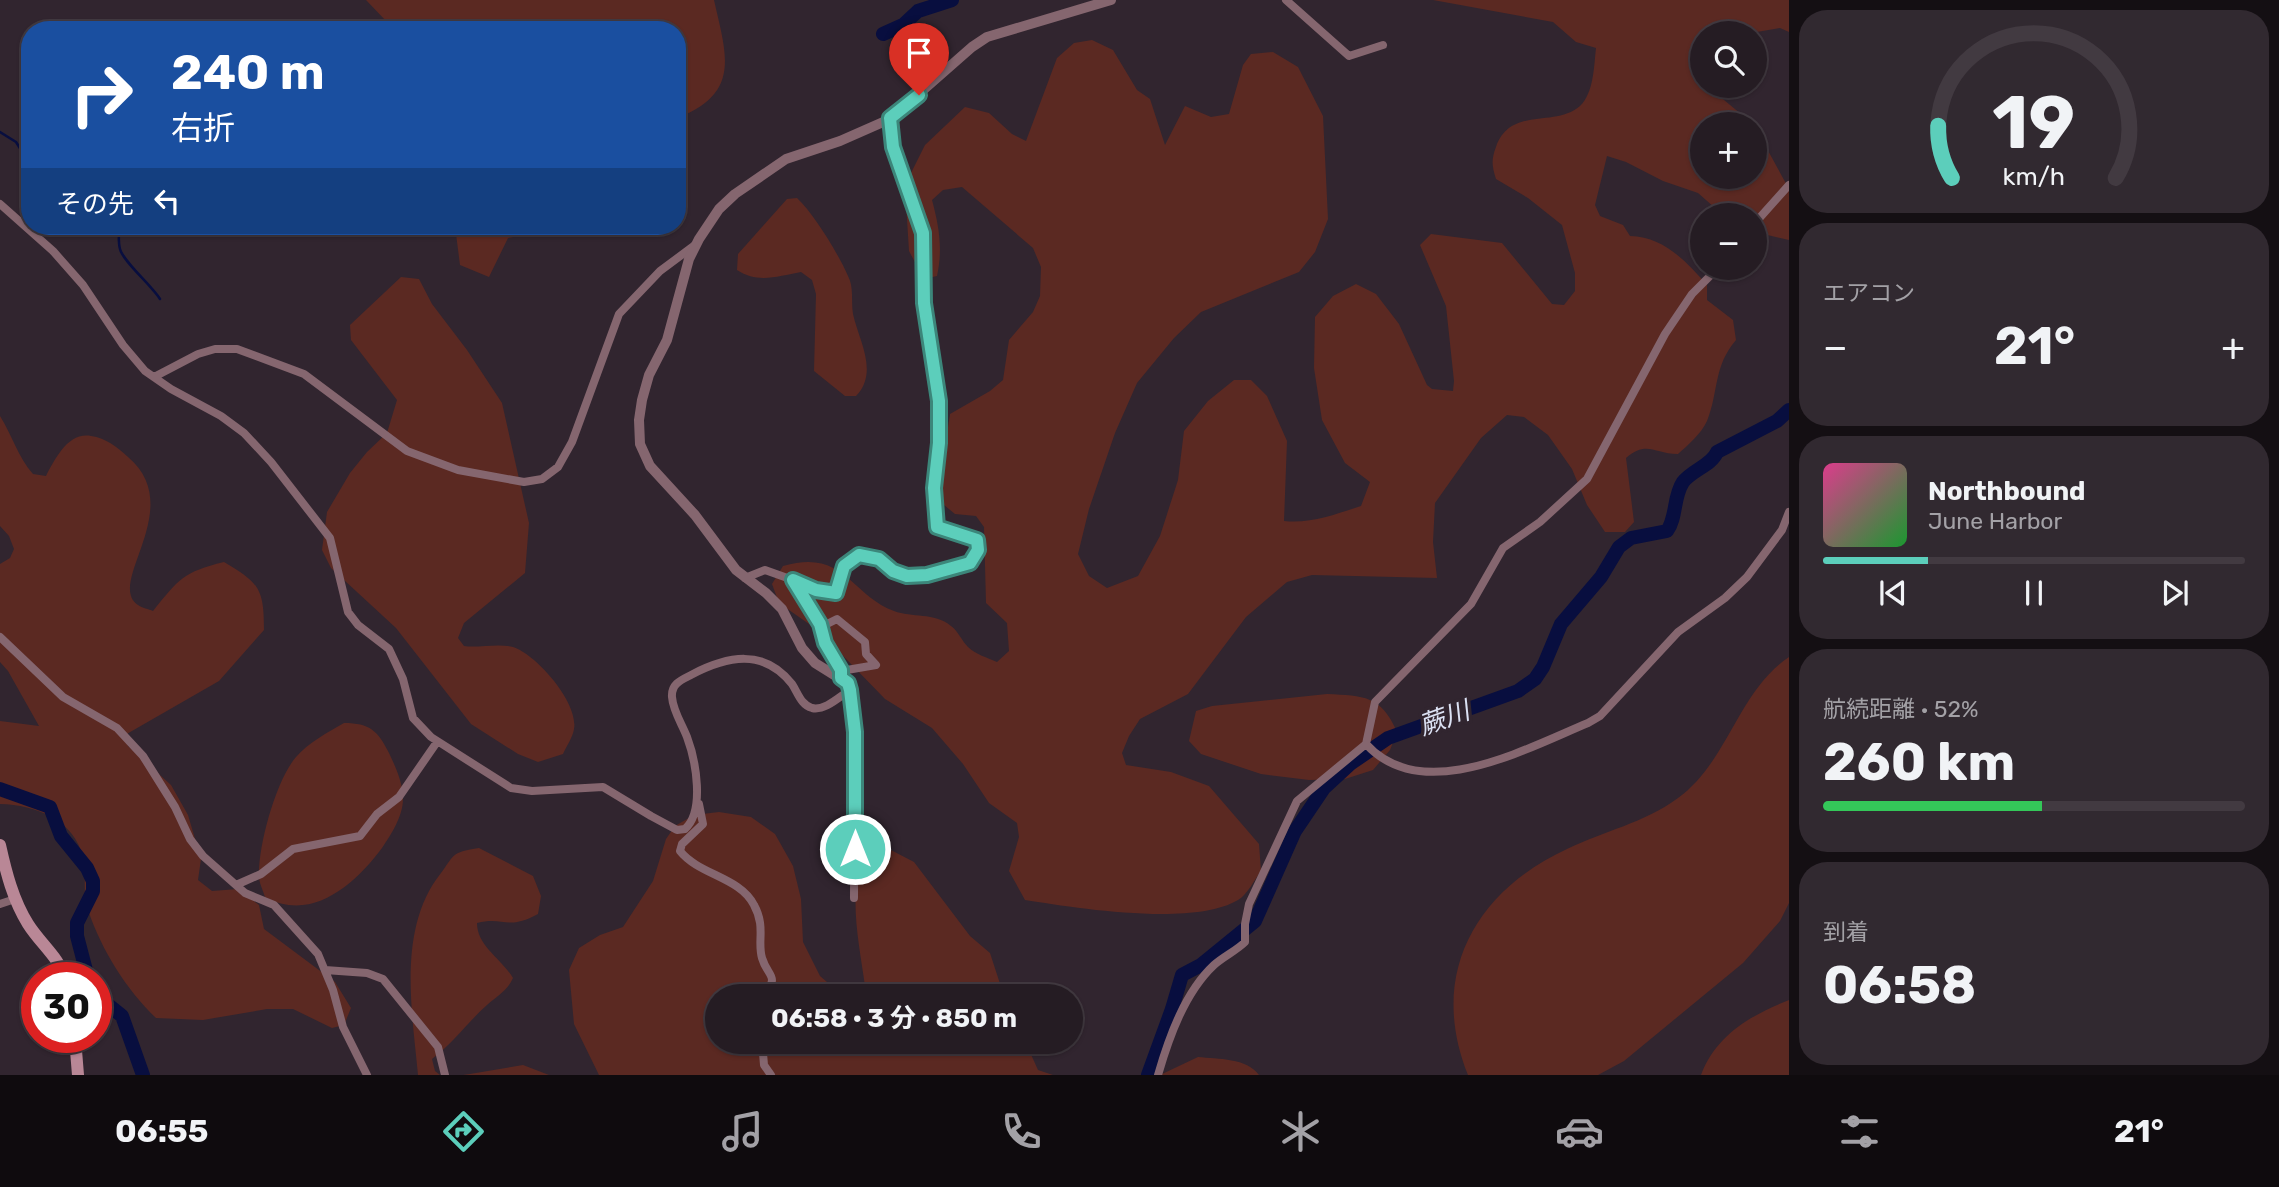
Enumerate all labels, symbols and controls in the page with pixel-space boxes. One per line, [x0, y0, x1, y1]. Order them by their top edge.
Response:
map controls [1690, 21, 1767, 280]
button: search [1690, 21, 1767, 98]
pin [889, 23, 949, 95]
icon: arrive [900, 34, 938, 72]
text: 240 m [171, 43, 325, 101]
icon: right [56, 49, 147, 140]
text: 19 [1993, 80, 2075, 166]
text: 右折 [171, 109, 235, 147]
button: + [1690, 112, 1767, 189]
text: km/h [2003, 161, 2065, 190]
icon: left [148, 182, 186, 220]
text: その先 [56, 189, 134, 220]
button: − [1690, 203, 1767, 280]
text: エアコン [1823, 279, 1915, 307]
text: 21° [1994, 315, 2075, 377]
text: − [1823, 324, 1848, 370]
text: + [2221, 324, 2245, 370]
text: Northbound [1928, 476, 2086, 507]
text: June Harbor [1928, 507, 2062, 535]
icon: previous [1874, 574, 1912, 612]
icon: pause [2015, 574, 2053, 612]
icon: next [2156, 574, 2194, 612]
water label: 蕨川 [1414, 694, 1477, 742]
text: 航続距離 · 52% [1823, 695, 1979, 723]
text: 260 km [1823, 731, 2015, 793]
position arrow [818, 812, 892, 886]
text: 到着 [1823, 918, 1869, 946]
text: 06:58 [1823, 954, 1976, 1016]
speed limit sign: 30 [21, 962, 112, 1053]
text: 06:58 · 3 分 · 850 m [771, 1003, 1017, 1034]
icon: directions [439, 1107, 488, 1156]
icon: music [718, 1107, 767, 1156]
icon: phone [997, 1107, 1046, 1156]
icon: climate [1276, 1107, 1325, 1156]
icon: car [1555, 1107, 1604, 1156]
icon: filters [1835, 1107, 1884, 1156]
text: 06:55 [115, 1112, 208, 1150]
text: 21° [2114, 1112, 2164, 1150]

